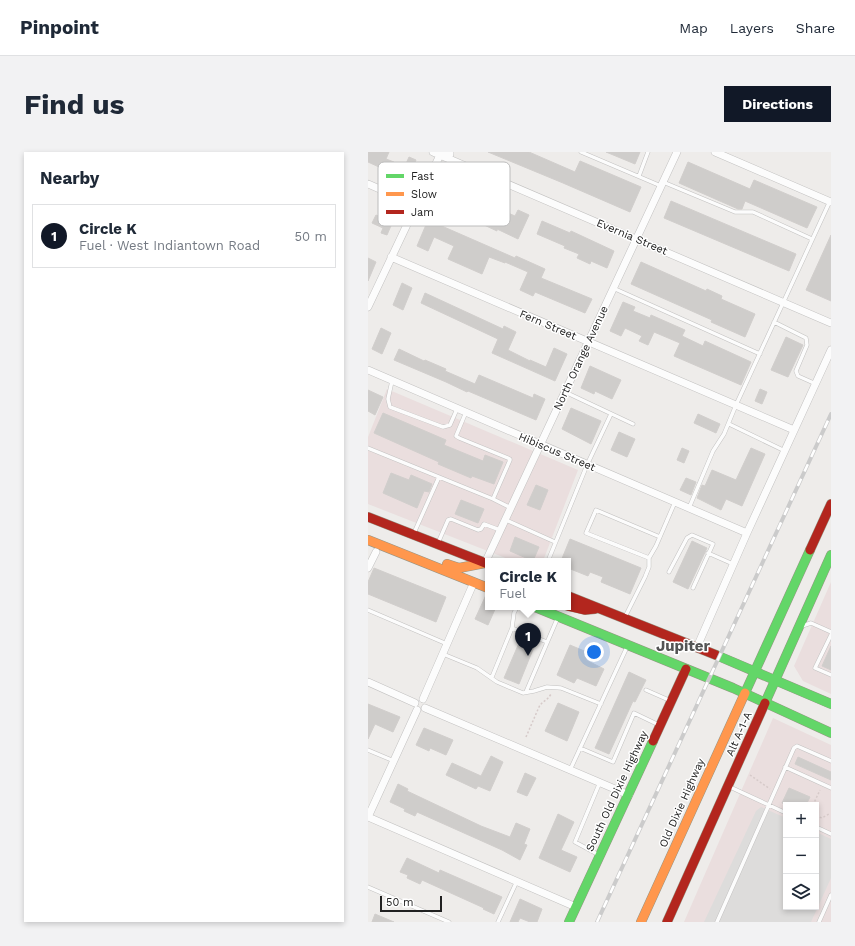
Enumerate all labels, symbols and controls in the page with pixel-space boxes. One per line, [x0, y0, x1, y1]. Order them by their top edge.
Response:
text: Pinpoint [20, 16, 99, 39]
text: Map [679, 20, 708, 36]
text: Layers [730, 20, 774, 36]
text: Share [796, 20, 835, 36]
button: Directions [724, 86, 831, 122]
text: Find us [24, 88, 124, 121]
legend [378, 162, 510, 226]
text: Nearby [40, 168, 99, 188]
text: Fast [411, 170, 434, 183]
text: Slow [411, 188, 437, 201]
text: Jam [411, 206, 434, 219]
street label: Evernia Street [595, 216, 670, 258]
text: Circle K [79, 220, 137, 238]
text: 1 [51, 229, 57, 244]
text: 50 m [295, 229, 327, 244]
text: Fuel · West Indiantown Road [79, 238, 260, 253]
street label: North Orange Avenue [551, 304, 611, 412]
street label: Fern Street [518, 307, 579, 343]
street label: Hibiscus Street [517, 430, 598, 474]
popup [485, 558, 571, 610]
text: Circle K [499, 568, 557, 586]
text: Fuel [499, 586, 526, 601]
pin: 1 [515, 623, 541, 656]
district label: Jupiter [656, 637, 711, 655]
your location [584, 642, 604, 662]
street label: Alt A-1-A [723, 710, 755, 758]
street label: South Old Dixie Highway [583, 728, 651, 853]
street label: Old Dixie Highway [657, 756, 708, 850]
map controls [783, 802, 819, 910]
button: + [783, 802, 819, 838]
button: − [783, 838, 819, 874]
button: layers [783, 874, 819, 910]
scale bar [380, 894, 442, 913]
text: 50 m [386, 896, 413, 909]

